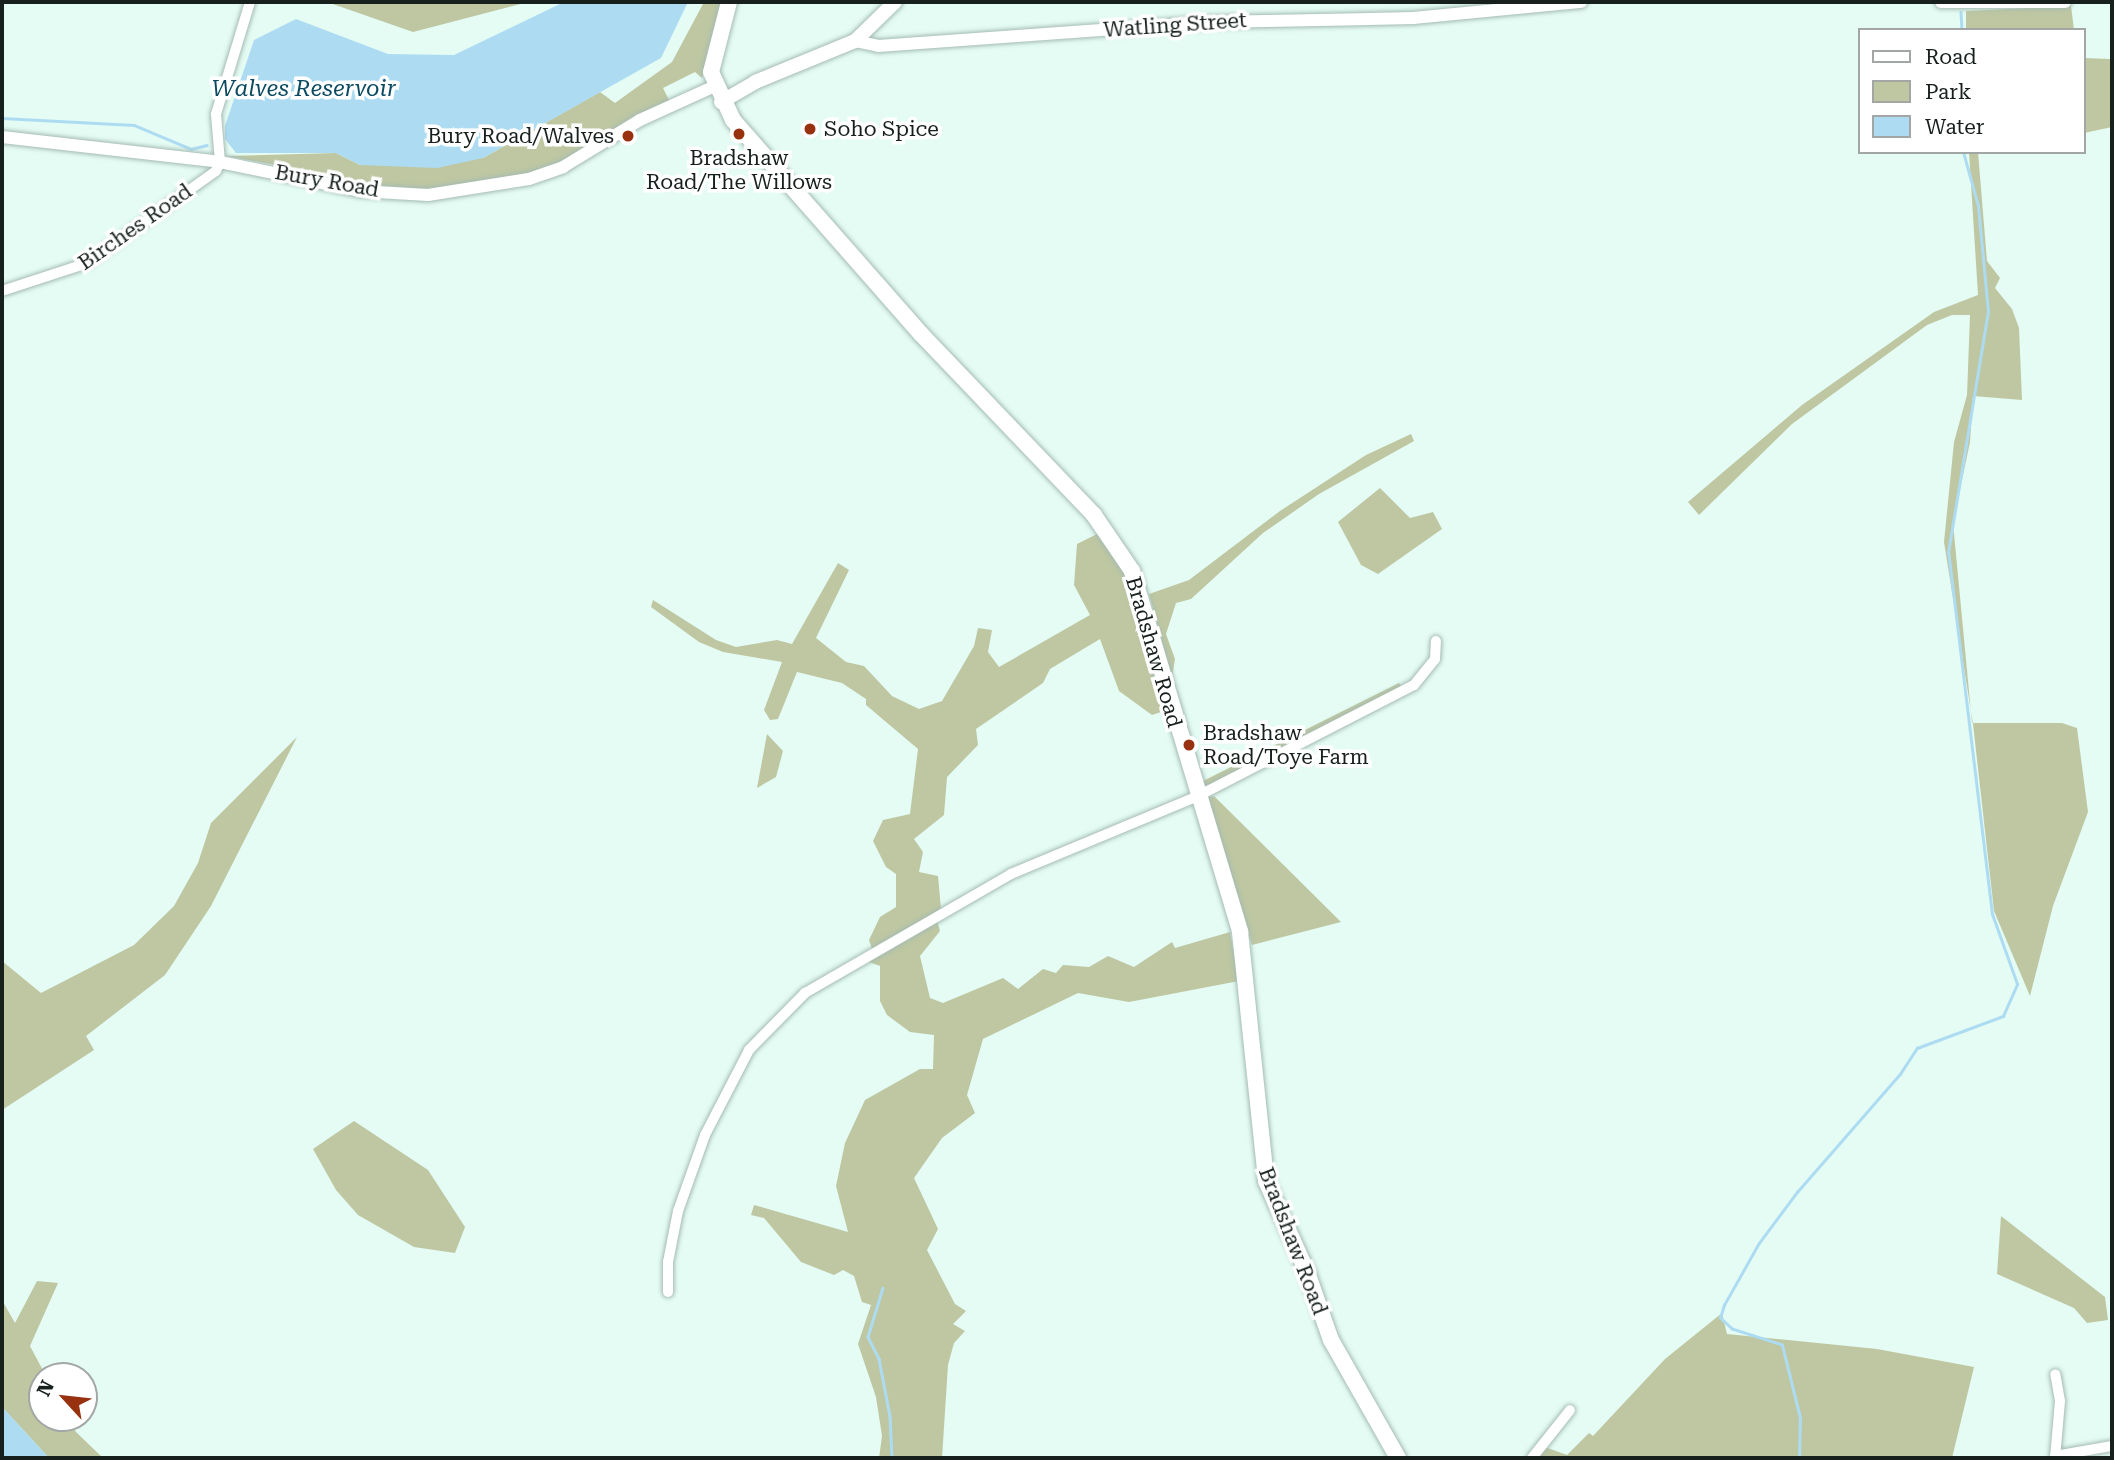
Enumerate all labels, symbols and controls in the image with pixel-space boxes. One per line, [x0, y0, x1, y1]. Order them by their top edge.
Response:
street label: Watling Street [1102, 7, 1248, 43]
legend [1858, 28, 2086, 154]
text: Road [1925, 45, 1977, 69]
water label: Walves Reservoir [212, 75, 396, 103]
text: Park [1925, 80, 1971, 104]
text: Water [1925, 115, 1984, 139]
place label: Soho Spice [824, 116, 939, 142]
marker: Soho Spice [802, 121, 818, 137]
place label: Bury Road/Walves [427, 123, 614, 149]
marker: Bradshaw Road/The Willows [731, 126, 747, 142]
marker: Bury Road/Walves [620, 128, 636, 144]
place label: Bradshaw Road/The Willows [646, 145, 832, 195]
street label: Bury Road [273, 159, 381, 203]
street label: Birches Road [73, 179, 197, 275]
street label: Bradshaw Road [1120, 574, 1188, 730]
place label: Bradshaw Road/Toye Farm [1203, 720, 1369, 770]
marker: Bradshaw Road/Toye Farm [1181, 737, 1197, 753]
street label: Bradshaw Road [1253, 1164, 1333, 1318]
north arrow [28, 1362, 98, 1432]
text: N [32, 1376, 59, 1400]

